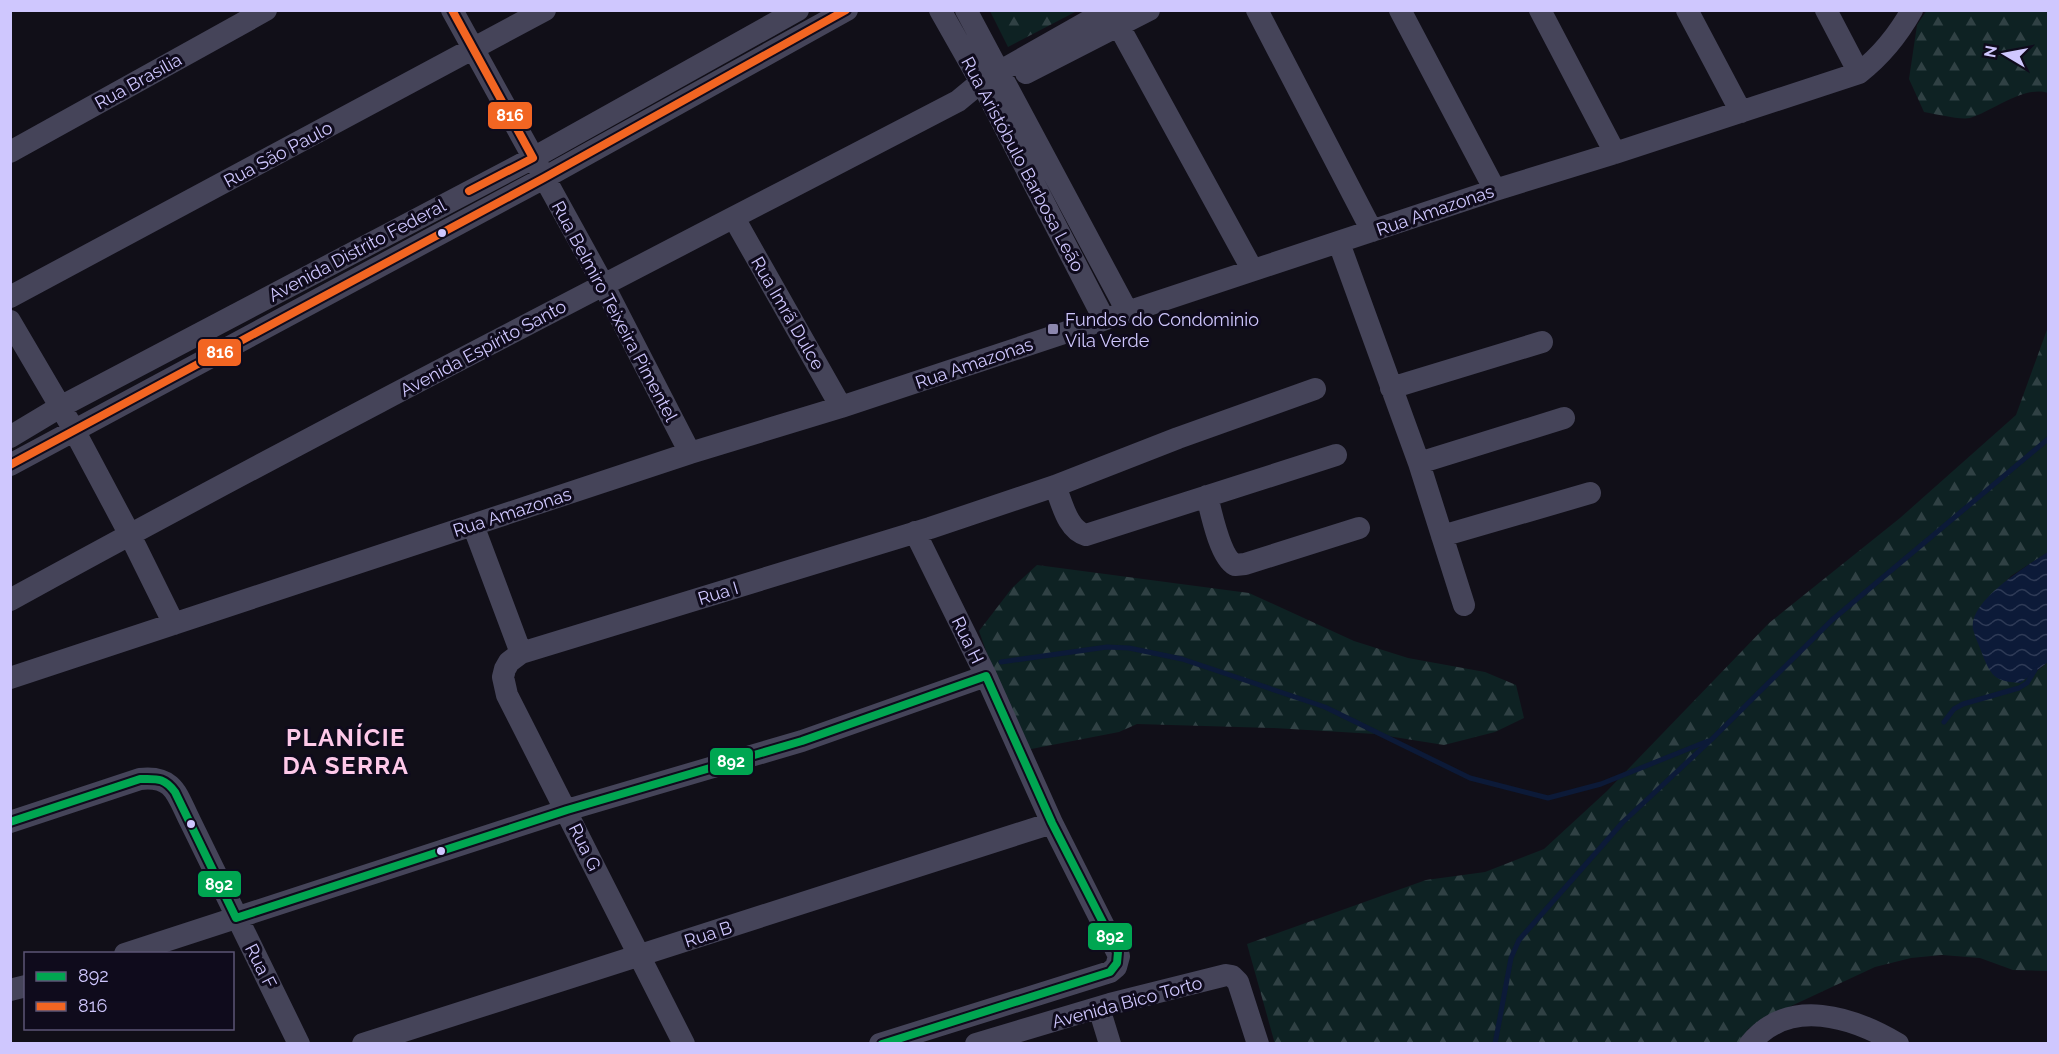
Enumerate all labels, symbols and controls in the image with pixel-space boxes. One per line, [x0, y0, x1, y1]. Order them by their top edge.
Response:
north arrow [1975, 24, 2035, 84]
text: N [1980, 44, 2001, 59]
street label: Rua Brasília [91, 49, 185, 113]
street label: Rua Aristóbulo Barbosa Leão [957, 53, 1089, 275]
line badge: 816 [487, 101, 533, 130]
text: 816 [496, 106, 524, 125]
street label: Rua São Paulo [220, 116, 336, 191]
street label: Rua Amazonas [1373, 180, 1497, 240]
street label: Avenida Distrito Federal [265, 194, 449, 306]
street label: Rua Belmiro Teixeira Pimentel [548, 197, 682, 425]
unlabelled marker [436, 227, 448, 239]
street label: Rua Imrã Dulce [747, 253, 829, 374]
street label: Avenida Espírito Santo [396, 295, 570, 401]
place label: Fundos do Condominio Vila Verde [1065, 309, 1259, 351]
marker: Fundos do Condominio Vila Verde [1046, 322, 1060, 336]
street label: Rua Amazonas [912, 333, 1036, 393]
line badge: 816 [197, 338, 242, 367]
text: 816 [206, 343, 234, 362]
street label: Rua Amazonas [450, 483, 574, 541]
street label: Rua I [695, 577, 741, 609]
street label: Rua H [948, 613, 988, 667]
district label: PLANÍCIE DA SERRA [283, 723, 409, 780]
line badge: 892 [709, 747, 754, 776]
text: 892 [717, 752, 745, 771]
unlabelled marker [185, 818, 197, 830]
street label: Rua G [565, 820, 605, 874]
unlabelled marker [435, 845, 447, 857]
line badge: 892 [197, 870, 242, 898]
text: 892 [205, 875, 233, 894]
street label: Rua B [682, 916, 734, 952]
line badge: 892 [1087, 922, 1133, 951]
text: 892 [1096, 927, 1124, 946]
street label: Rua F [241, 940, 281, 992]
legend [24, 952, 234, 1030]
text: 892 [78, 965, 109, 986]
street label: Avenida Bico Torto [1050, 972, 1205, 1032]
text: 816 [78, 995, 107, 1016]

